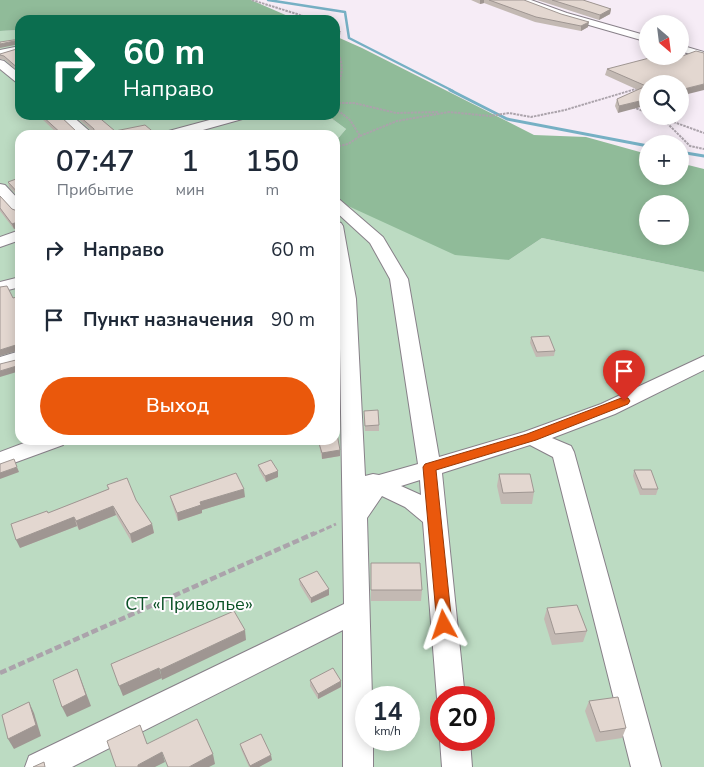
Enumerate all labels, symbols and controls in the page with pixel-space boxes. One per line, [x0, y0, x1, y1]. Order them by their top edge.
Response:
north arrow [639, 15, 689, 65]
map controls [639, 15, 689, 245]
text: 60 m [123, 29, 205, 76]
icon: right [40, 35, 105, 100]
text: Направо [123, 74, 214, 104]
button: search [639, 75, 689, 125]
button: + [639, 135, 689, 185]
text: 07:47 [56, 141, 135, 182]
text: 1 [181, 141, 199, 182]
text: 150 [245, 141, 299, 182]
text: Прибытие [57, 179, 134, 201]
text: мин [175, 179, 205, 201]
text: m [265, 179, 279, 201]
button: − [639, 195, 689, 245]
icon: right [40, 236, 68, 264]
text: Направо [83, 237, 164, 263]
text: 60 m [271, 237, 315, 263]
icon: arrive [40, 306, 68, 334]
text: Пункт назначения [83, 307, 254, 333]
text: 90 m [271, 307, 315, 333]
pin [603, 350, 645, 401]
icon: arrive [610, 357, 638, 385]
button: Выход [40, 377, 315, 435]
park label: СТ «Приволье» [125, 592, 253, 616]
position arrow [417, 598, 469, 650]
speed limit sign: 20 [430, 686, 495, 751]
text: 14 [372, 695, 403, 729]
text: km/h [374, 723, 401, 739]

